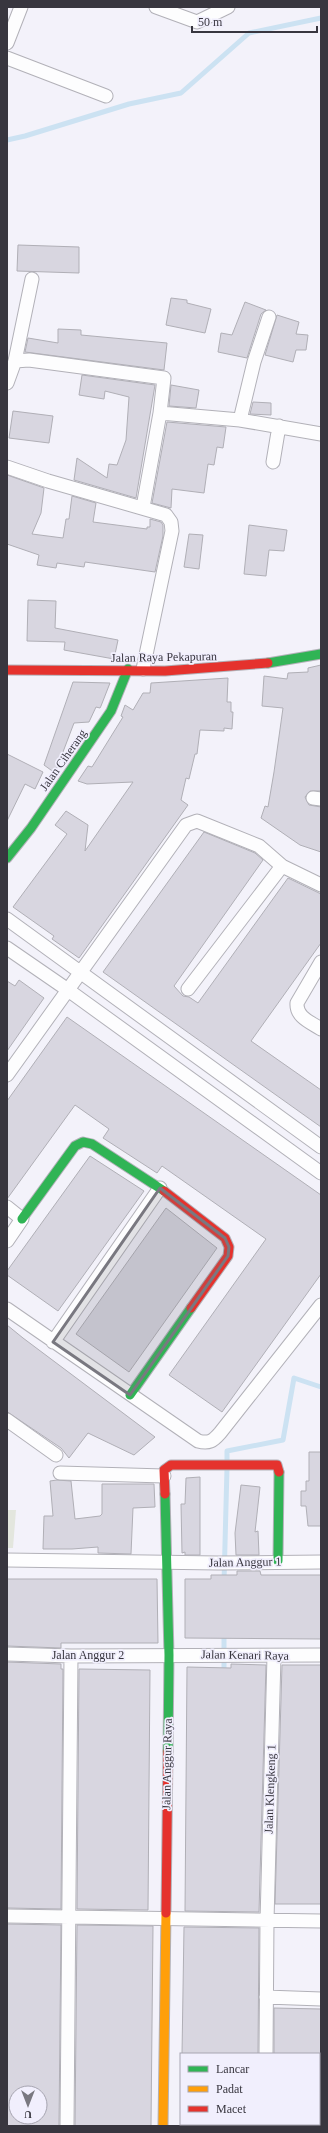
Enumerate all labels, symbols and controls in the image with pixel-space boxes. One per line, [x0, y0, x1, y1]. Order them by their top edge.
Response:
scale bar [192, 8, 317, 34]
text: 50 m [198, 15, 223, 29]
street label: Jalan Raya Pekapuran [111, 649, 217, 665]
street label: Jalan Ciherang [37, 727, 89, 793]
street label: Jalan Anggur 1 [209, 1554, 281, 1570]
street label: Jalan Kenari Raya [201, 1647, 290, 1663]
street label: Jalan Anggur 2 [52, 1648, 124, 1662]
street label: Jalan Anggur Raya [159, 1718, 175, 1810]
street label: Jalan Klengkeng 1 [261, 1744, 279, 1834]
legend [180, 2053, 320, 2125]
text: Lancar [216, 2062, 249, 2076]
text: Padat [216, 2082, 243, 2096]
north arrow [8, 2085, 48, 2125]
text: Macet [216, 2102, 247, 2116]
text: U [24, 2109, 32, 2121]

